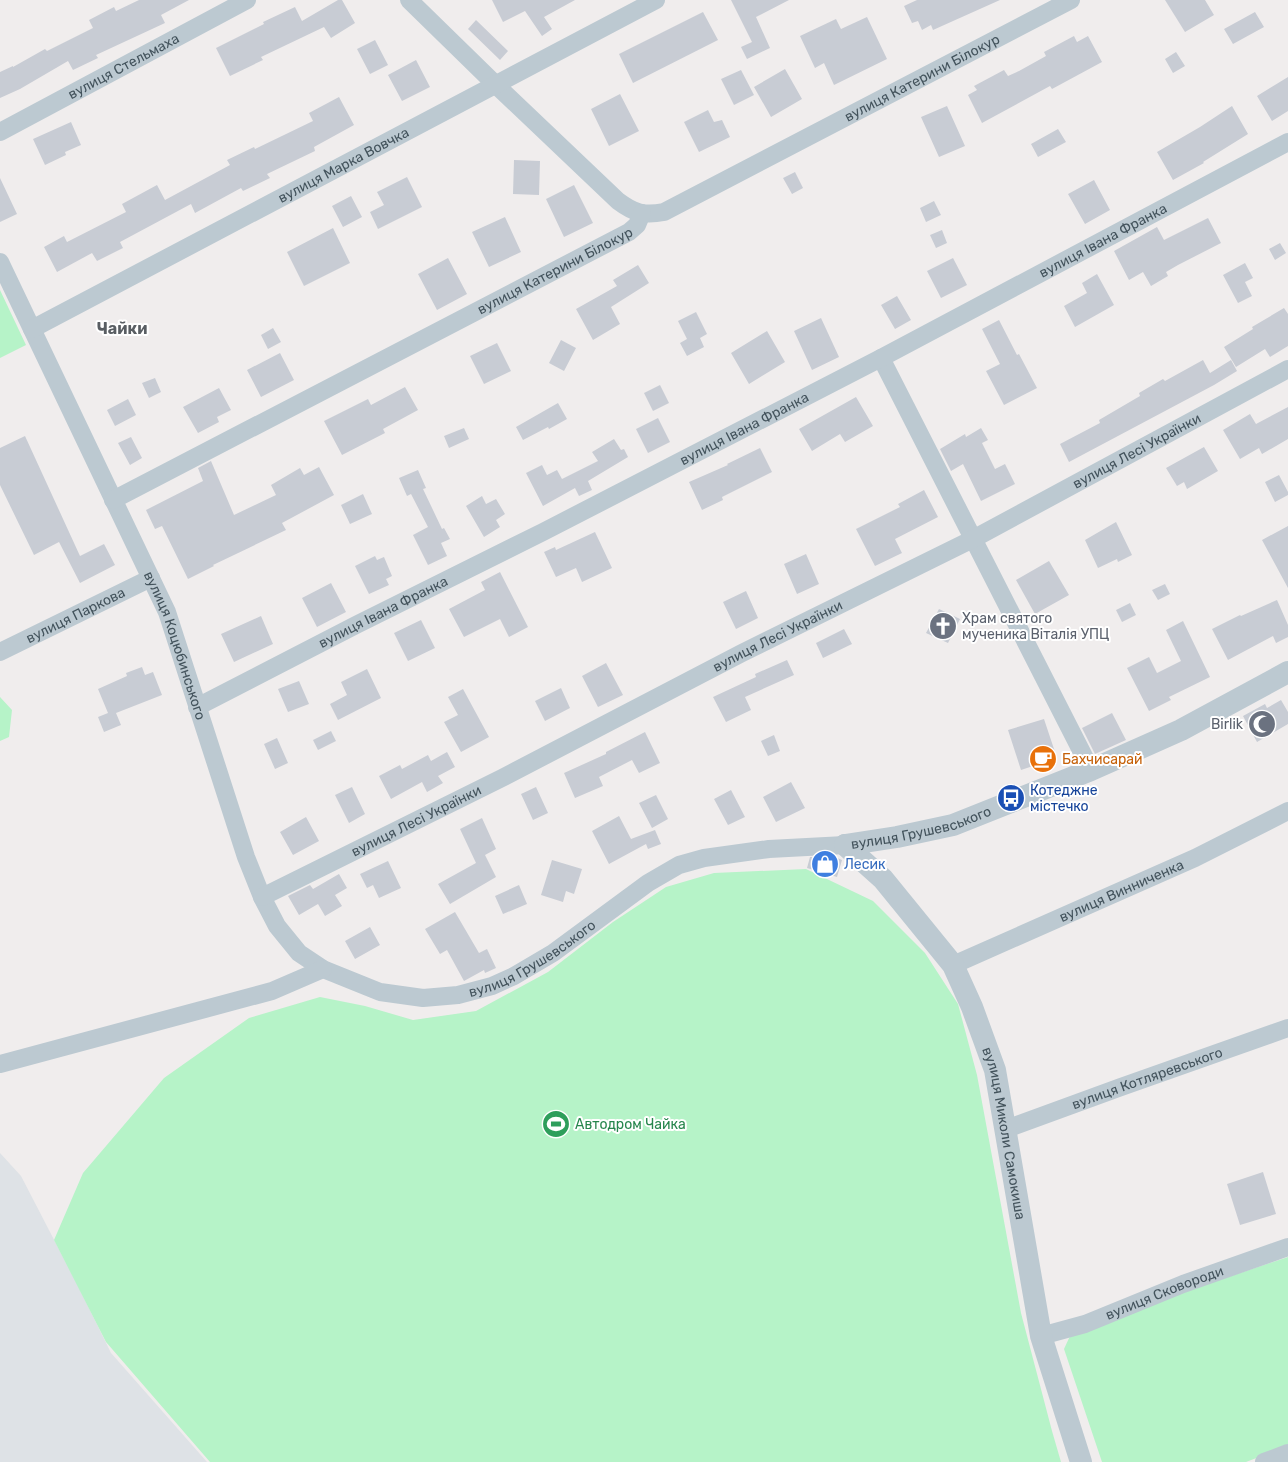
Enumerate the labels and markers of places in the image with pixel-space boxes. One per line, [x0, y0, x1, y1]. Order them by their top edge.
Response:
place label: Храм святого мученика Віталія УПЦ [962, 610, 1109, 643]
church icon: Храм святого мученика Віталія УПЦ [928, 611, 958, 641]
mosque icon: Birlik [1247, 709, 1277, 739]
place label: Birlik [1211, 716, 1244, 733]
cafe icon: Бахчисарай [1028, 744, 1058, 774]
place label: Бахчисарай [1062, 751, 1143, 768]
place label: Котеджне містечко [1030, 782, 1098, 815]
bus stop icon: Котеджне містечко [996, 783, 1026, 813]
shop icon: Лесик [810, 849, 840, 879]
place label: Лесик [844, 856, 886, 873]
sports icon: Автодром Чайка [541, 1109, 571, 1139]
place label: Автодром Чайка [575, 1116, 686, 1133]

